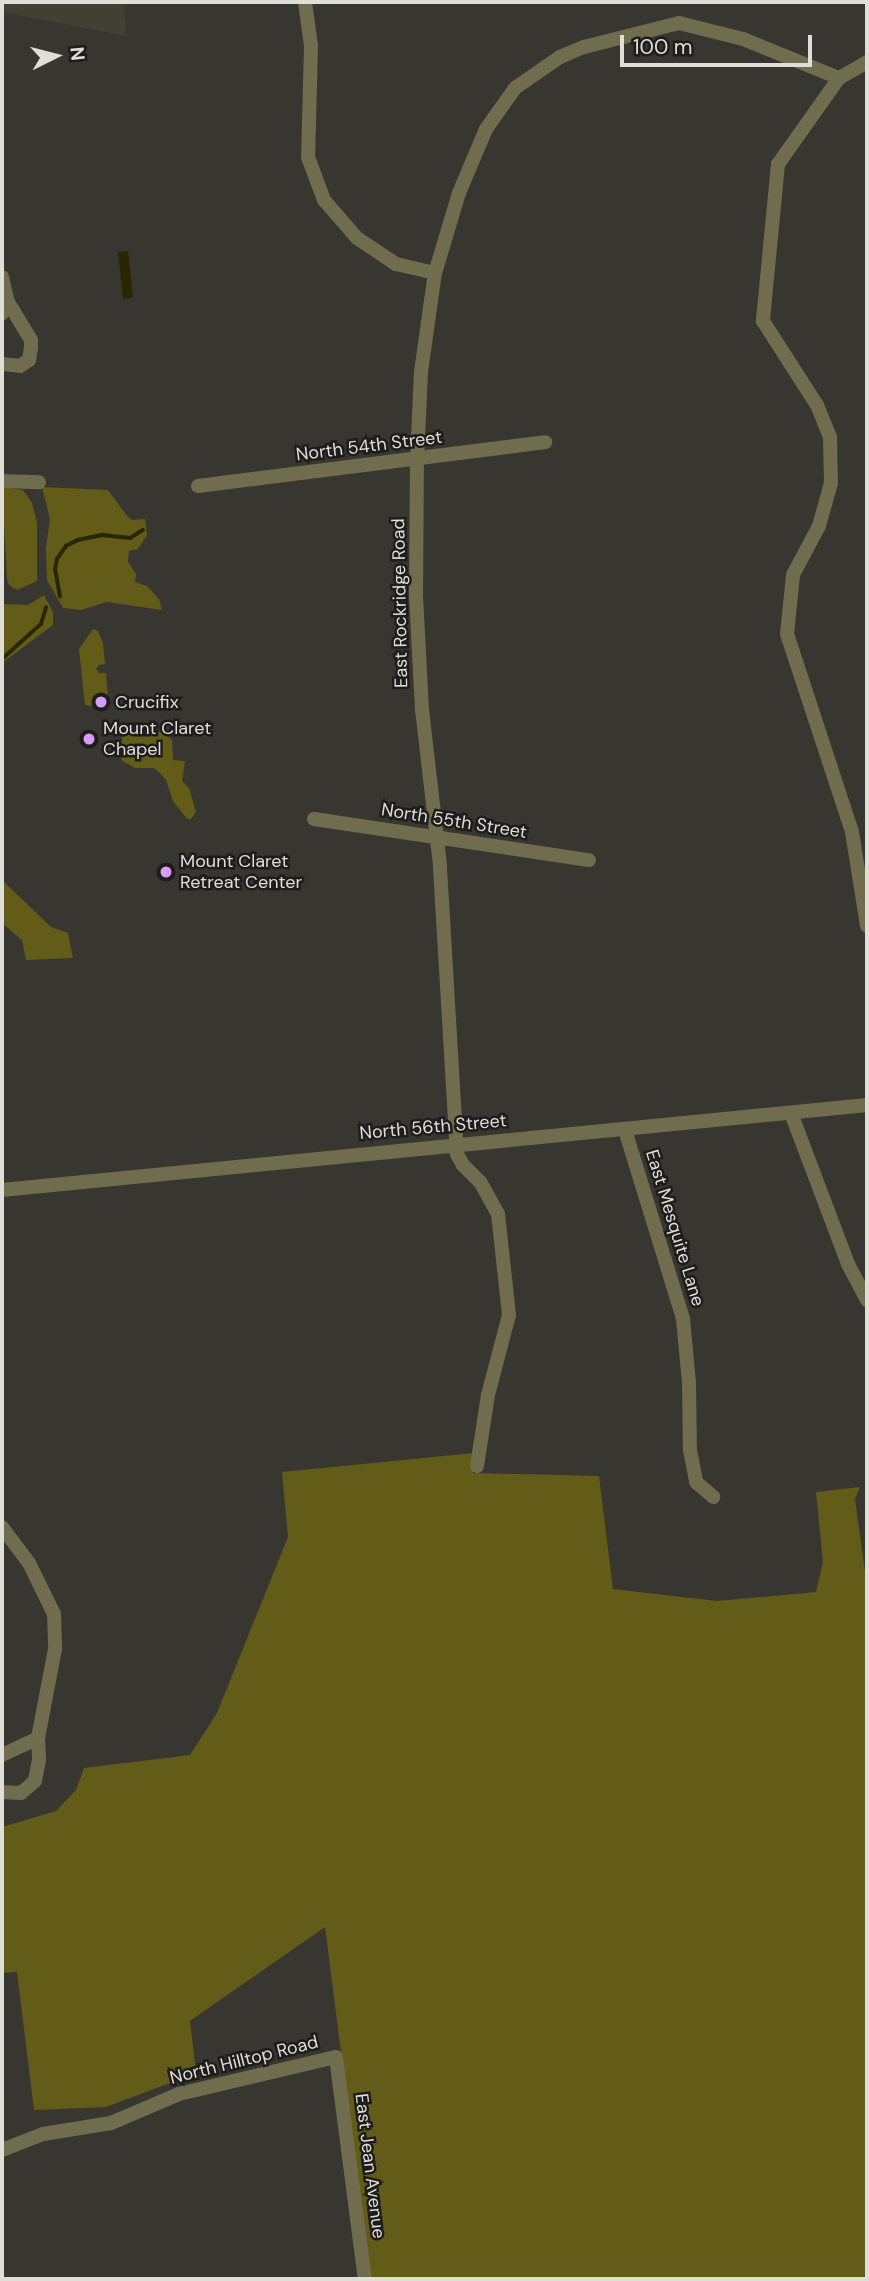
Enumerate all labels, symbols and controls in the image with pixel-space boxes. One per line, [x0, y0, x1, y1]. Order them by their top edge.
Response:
north arrow [21, 21, 91, 91]
scale bar [624, 21, 816, 65]
text: 100 m [633, 33, 693, 61]
text: N [64, 46, 91, 62]
street label: North 54th Street [295, 426, 443, 466]
street label: East Rockridge Road [388, 518, 412, 688]
place label: Crucifix [115, 691, 179, 713]
marker: Crucifix [93, 694, 109, 710]
place label: Mount Claret Chapel [103, 718, 211, 760]
marker: Mount Claret Chapel [81, 731, 97, 747]
street label: North 55th Street [380, 799, 528, 843]
place label: Mount Claret Retreat Center [180, 851, 302, 894]
marker: Mount Claret Retreat Center [158, 864, 174, 880]
street label: North 56th Street [359, 1110, 507, 1144]
street label: East Mesquite Lane [641, 1147, 709, 1309]
street label: North Hilltop Road [168, 2031, 320, 2089]
street label: East Jean Avenue [350, 2092, 390, 2240]

